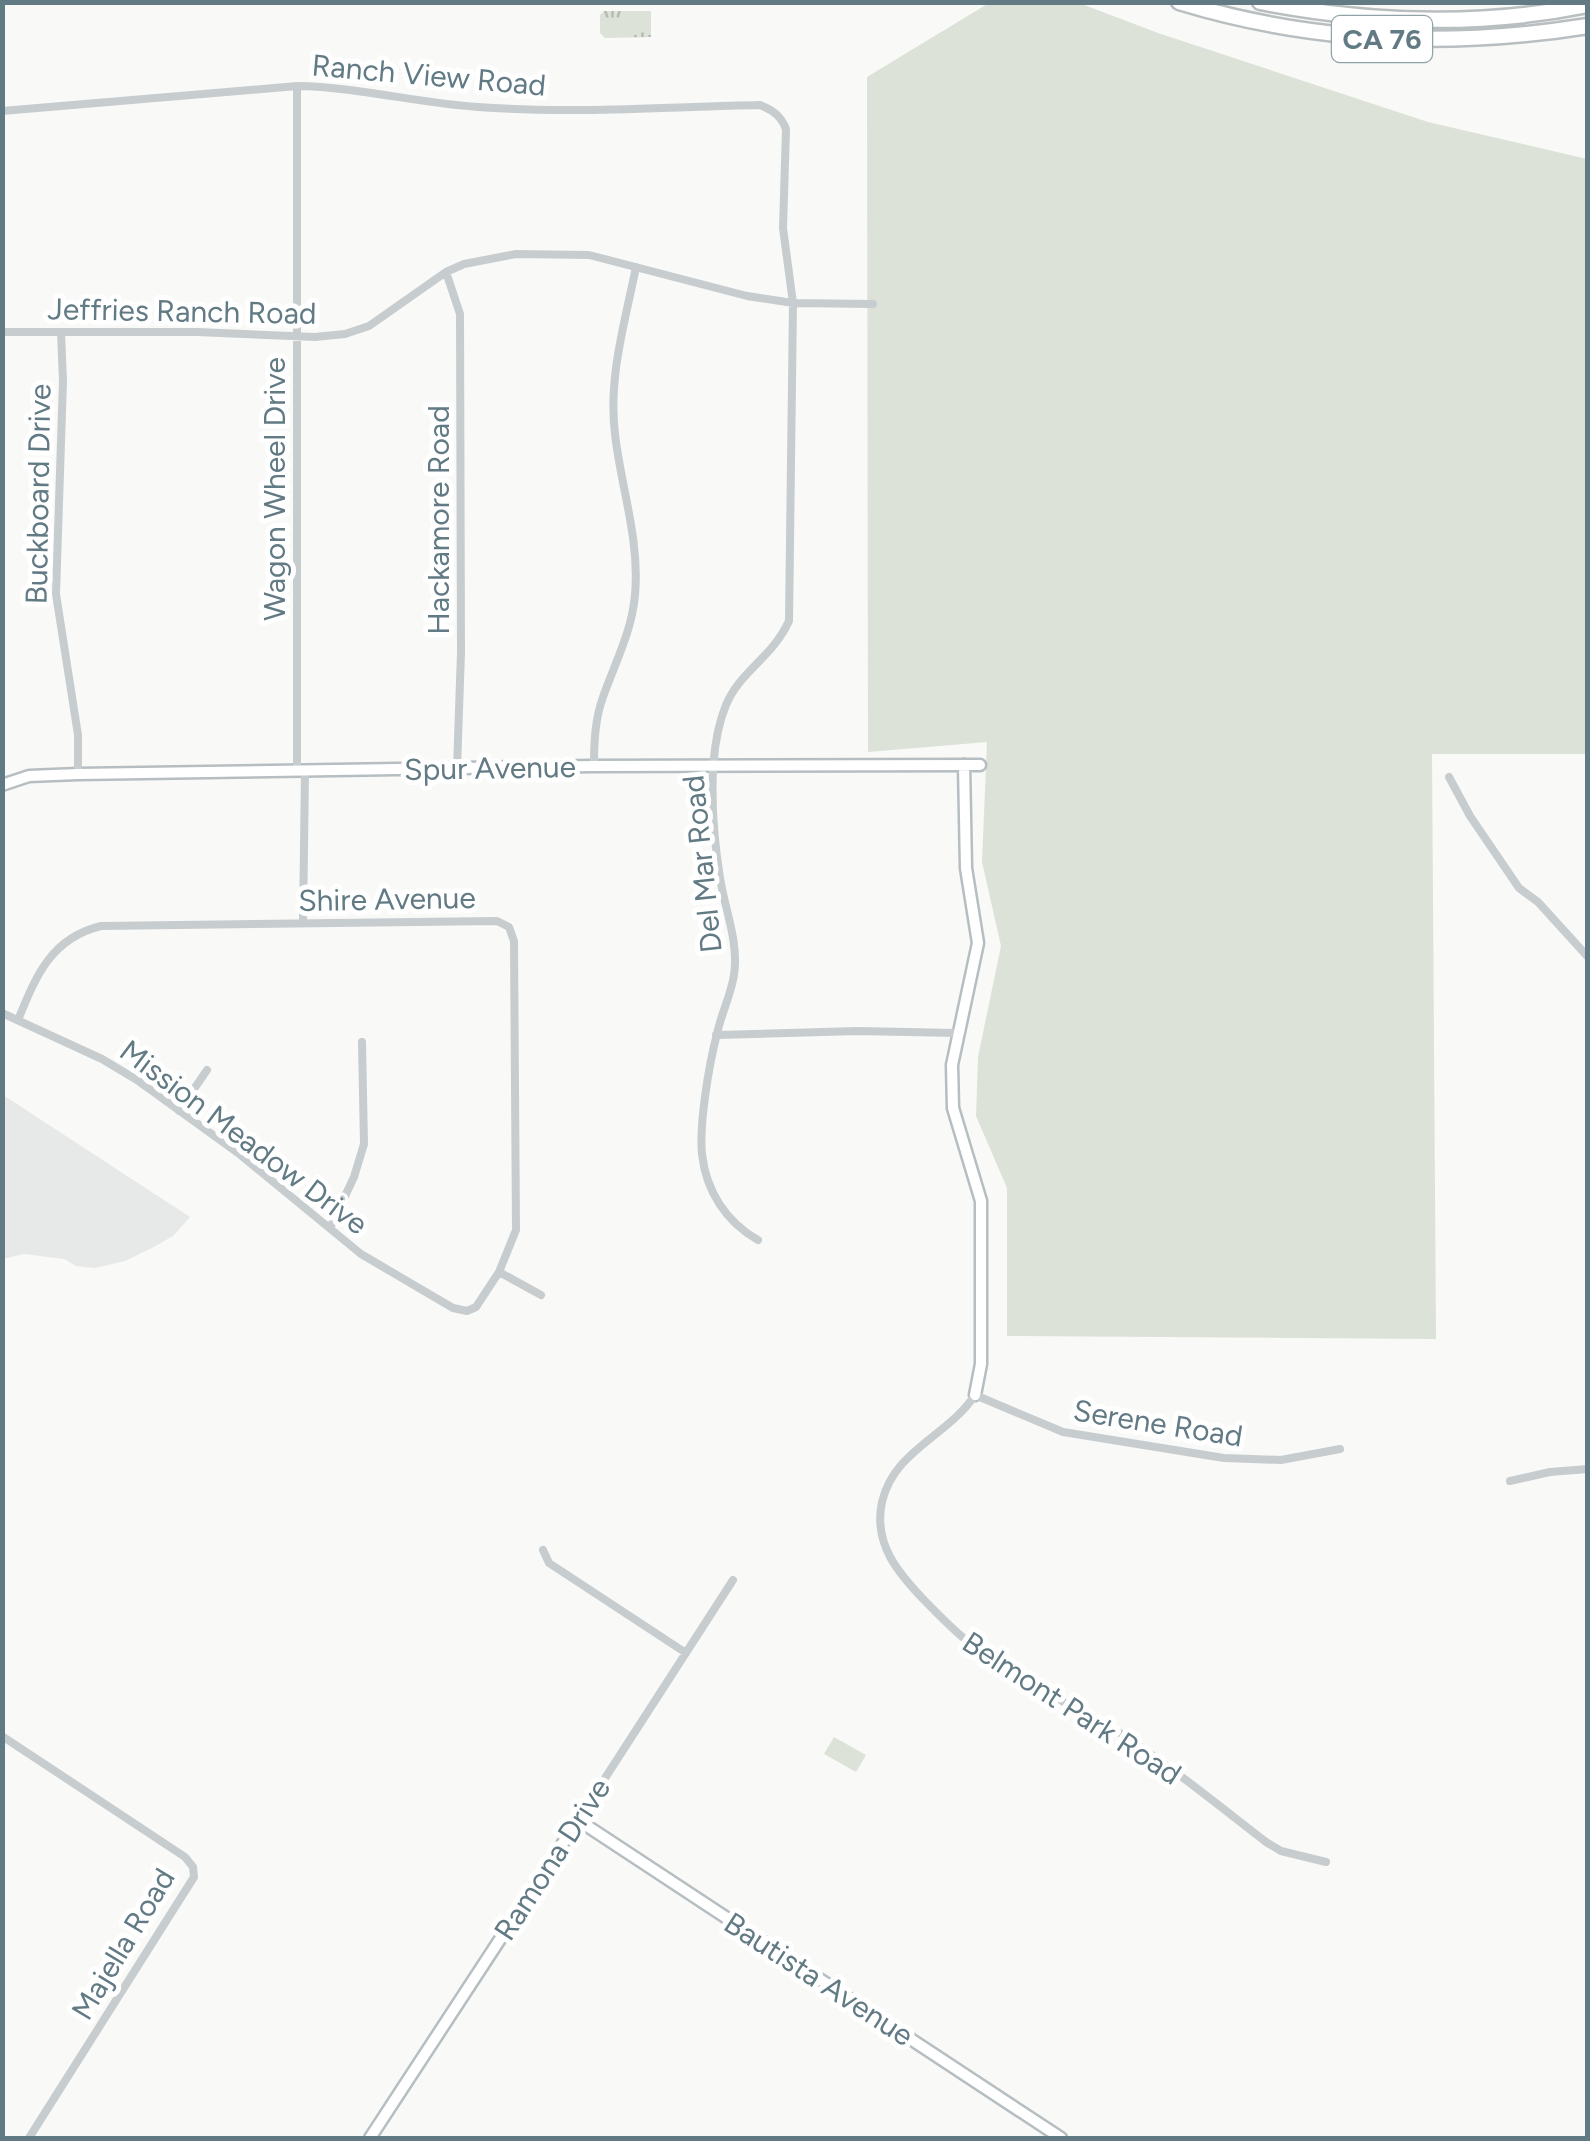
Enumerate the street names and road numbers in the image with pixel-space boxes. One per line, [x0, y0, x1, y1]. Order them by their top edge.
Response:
road number: CA 76 [1332, 16, 1432, 62]
street label: Ranch View Road [310, 46, 548, 104]
street label: Jeffries Ranch Road [47, 290, 317, 332]
street label: Wagon Wheel Drive [256, 357, 293, 621]
street label: Buckboard Drive [18, 383, 58, 605]
street label: Hackamore Road [420, 405, 457, 635]
street label: Spur Avenue [404, 748, 576, 788]
street label: Del Mar Road [674, 773, 730, 955]
street label: Shire Avenue [298, 879, 476, 919]
street label: Mission Meadow Drive [113, 1032, 375, 1242]
street label: Serene Road [1071, 1391, 1245, 1455]
street label: Belmont Park Road [956, 1624, 1188, 1792]
street label: Ramona Drive [486, 1771, 618, 1947]
street label: Majella Road [63, 1862, 183, 2026]
street label: Bautista Avenue [717, 1904, 921, 2054]

